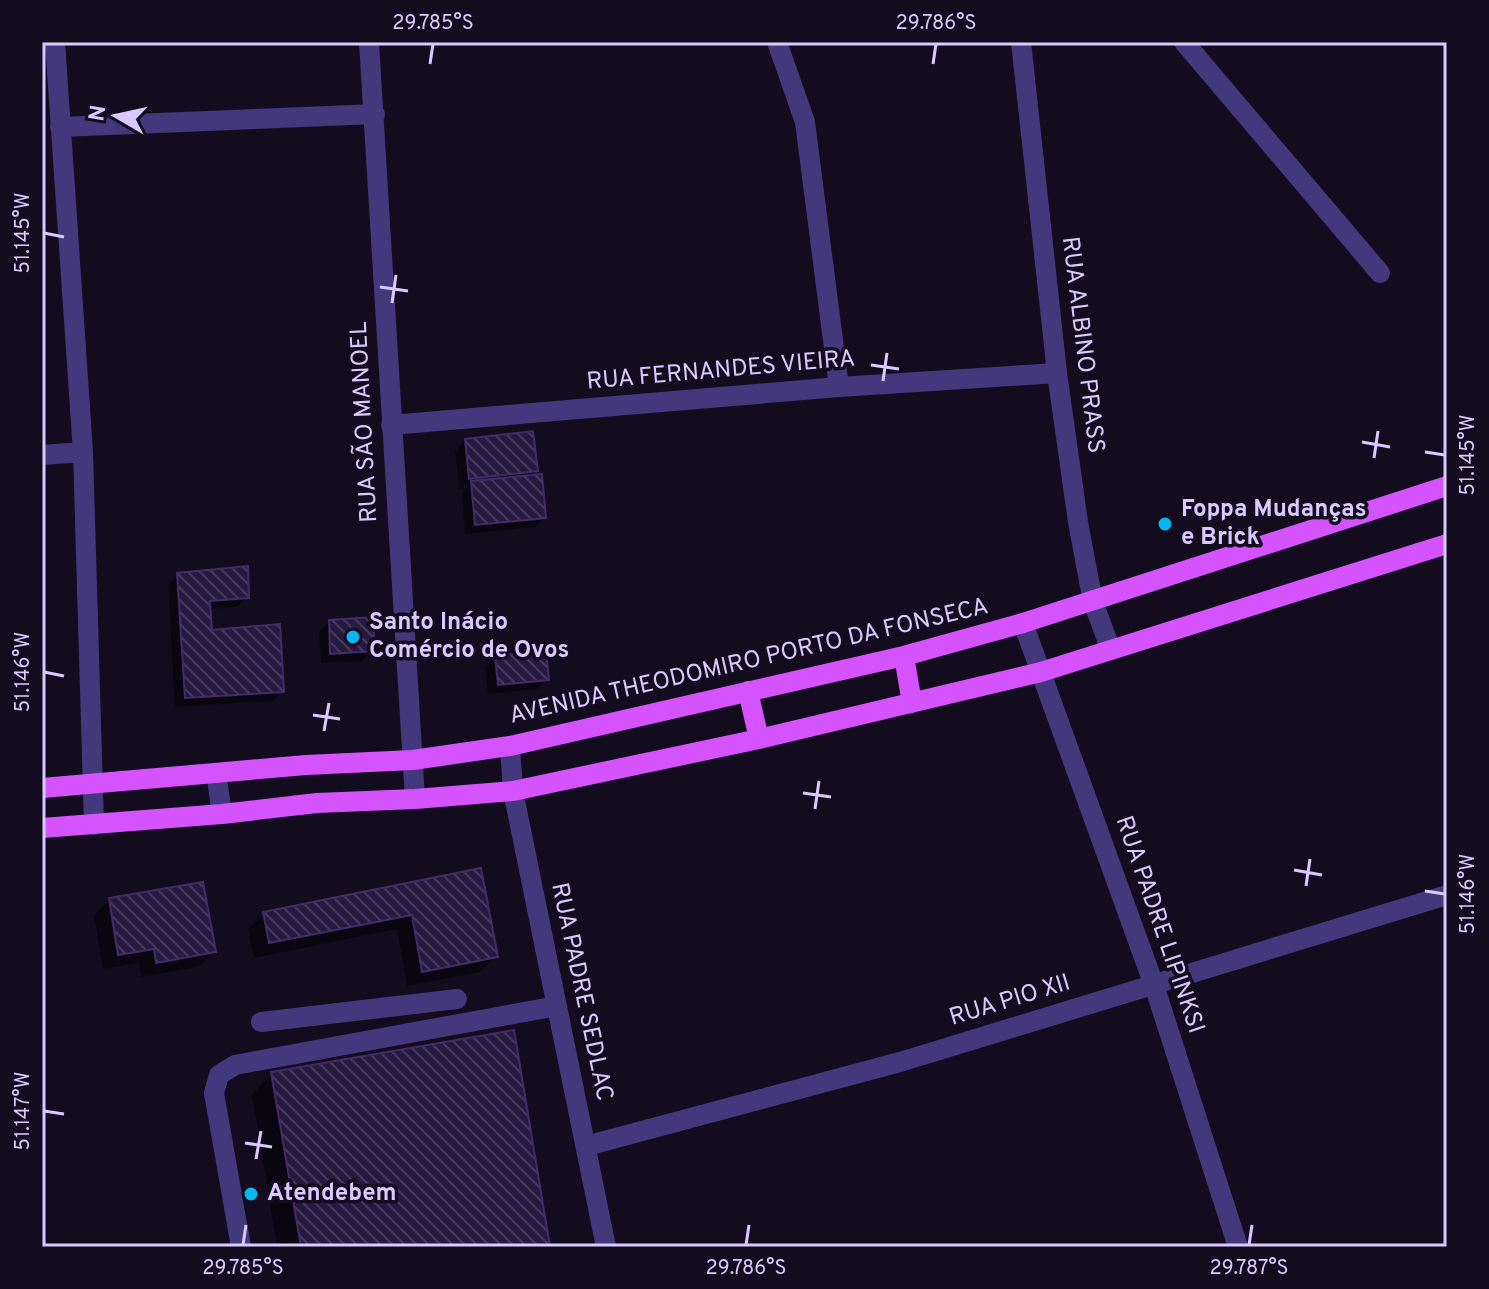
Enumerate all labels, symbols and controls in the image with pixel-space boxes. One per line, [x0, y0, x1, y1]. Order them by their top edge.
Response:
text: 29.785°S [392, 11, 474, 37]
text: 29.786°S [896, 11, 976, 37]
north arrow [76, 76, 156, 156]
text: N [84, 103, 113, 123]
text: 51.145°W [11, 192, 37, 274]
street label: RUA ALBINO PRASS [1054, 235, 1110, 455]
street label: RUA SÃO MANOEL [343, 321, 385, 524]
street label: RUA FERNANDES VIEIRA [585, 344, 857, 398]
text: 51.145°W [1456, 414, 1482, 496]
place label: Foppa Mudanças e Brick [1181, 495, 1367, 553]
marker: Foppa Mudanças e Brick [1156, 515, 1174, 533]
street label: AVENIDA THEODOMIRO PORTO DA FONSECA [506, 592, 992, 732]
place label: Santo Inácio Comércio de Ovos [369, 608, 569, 666]
marker: Santo Inácio Comércio de Ovos [344, 628, 362, 646]
text: 51.146°W [11, 632, 37, 712]
street label: RUA PADRE LIPINKSI [1108, 812, 1210, 1038]
text: 51.146°W [1456, 854, 1482, 934]
street label: RUA PADRE SEDLAC [543, 880, 619, 1104]
street label: RUA PIO XII [946, 968, 1074, 1034]
text: 51.147°W [11, 1072, 37, 1150]
place label: Atendebem [267, 1179, 397, 1209]
marker: Atendebem [242, 1185, 260, 1203]
text: 29.785°S [202, 1256, 284, 1282]
text: 29.786°S [706, 1256, 786, 1282]
text: 29.787°S [1209, 1256, 1289, 1282]

